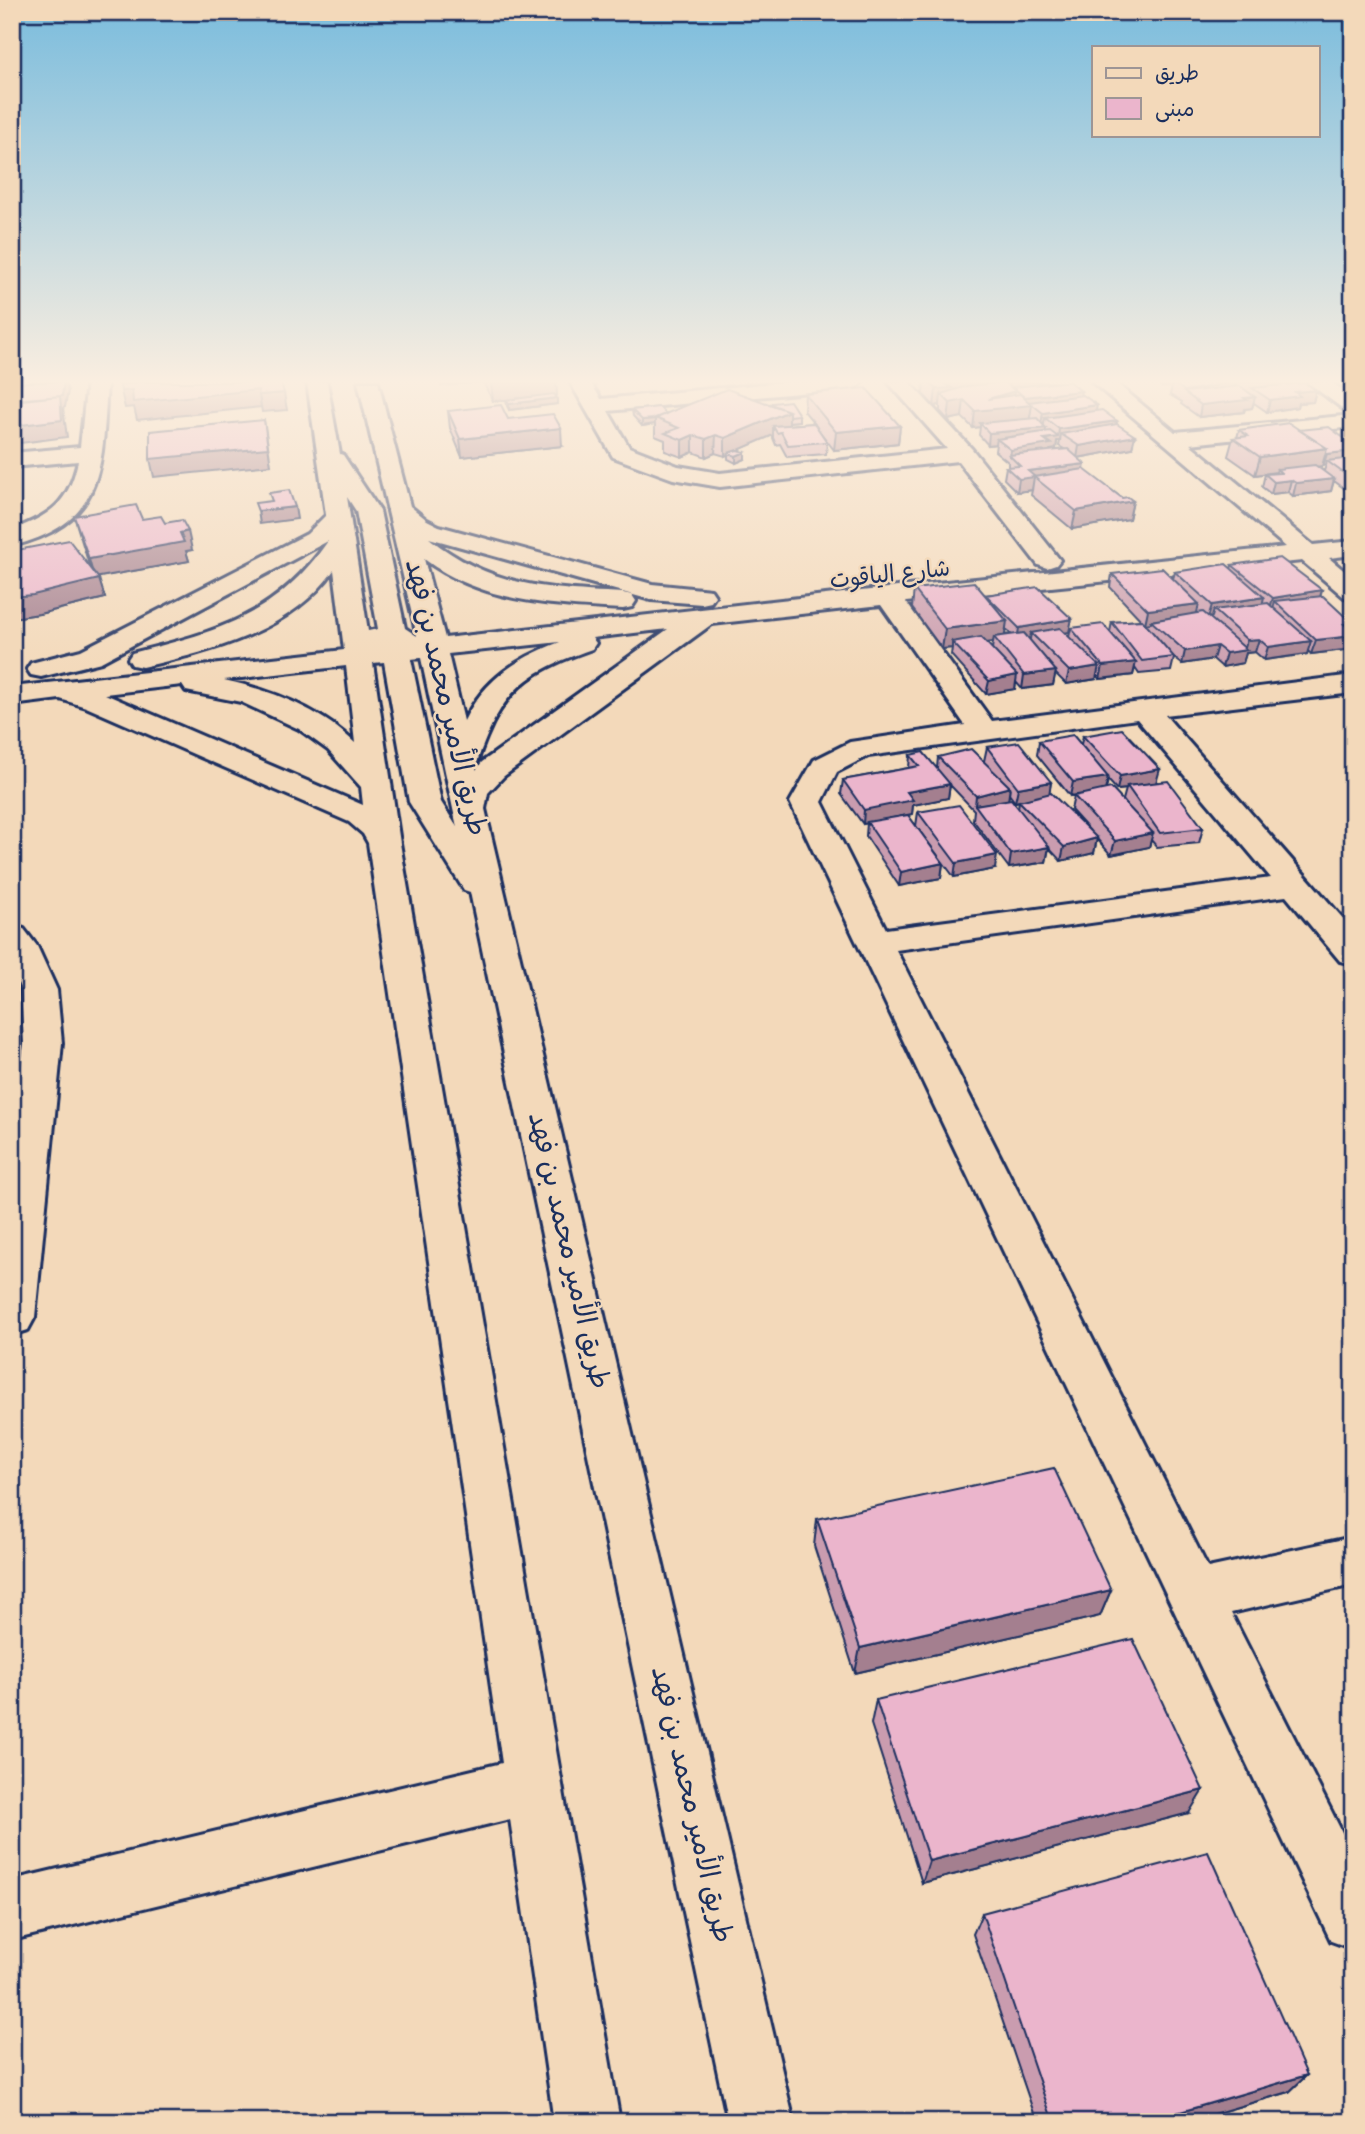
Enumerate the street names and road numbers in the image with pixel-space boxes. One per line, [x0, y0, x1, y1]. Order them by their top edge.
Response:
street label: شارع الياقوت [828, 553, 952, 599]
street label: طريق الأمير محمد بن فهد [392, 555, 497, 841]
street label: طريق الأمير محمد بن فهد [515, 1108, 620, 1394]
street label: طريق الأمير محمد بن فهد [638, 1662, 743, 1948]

